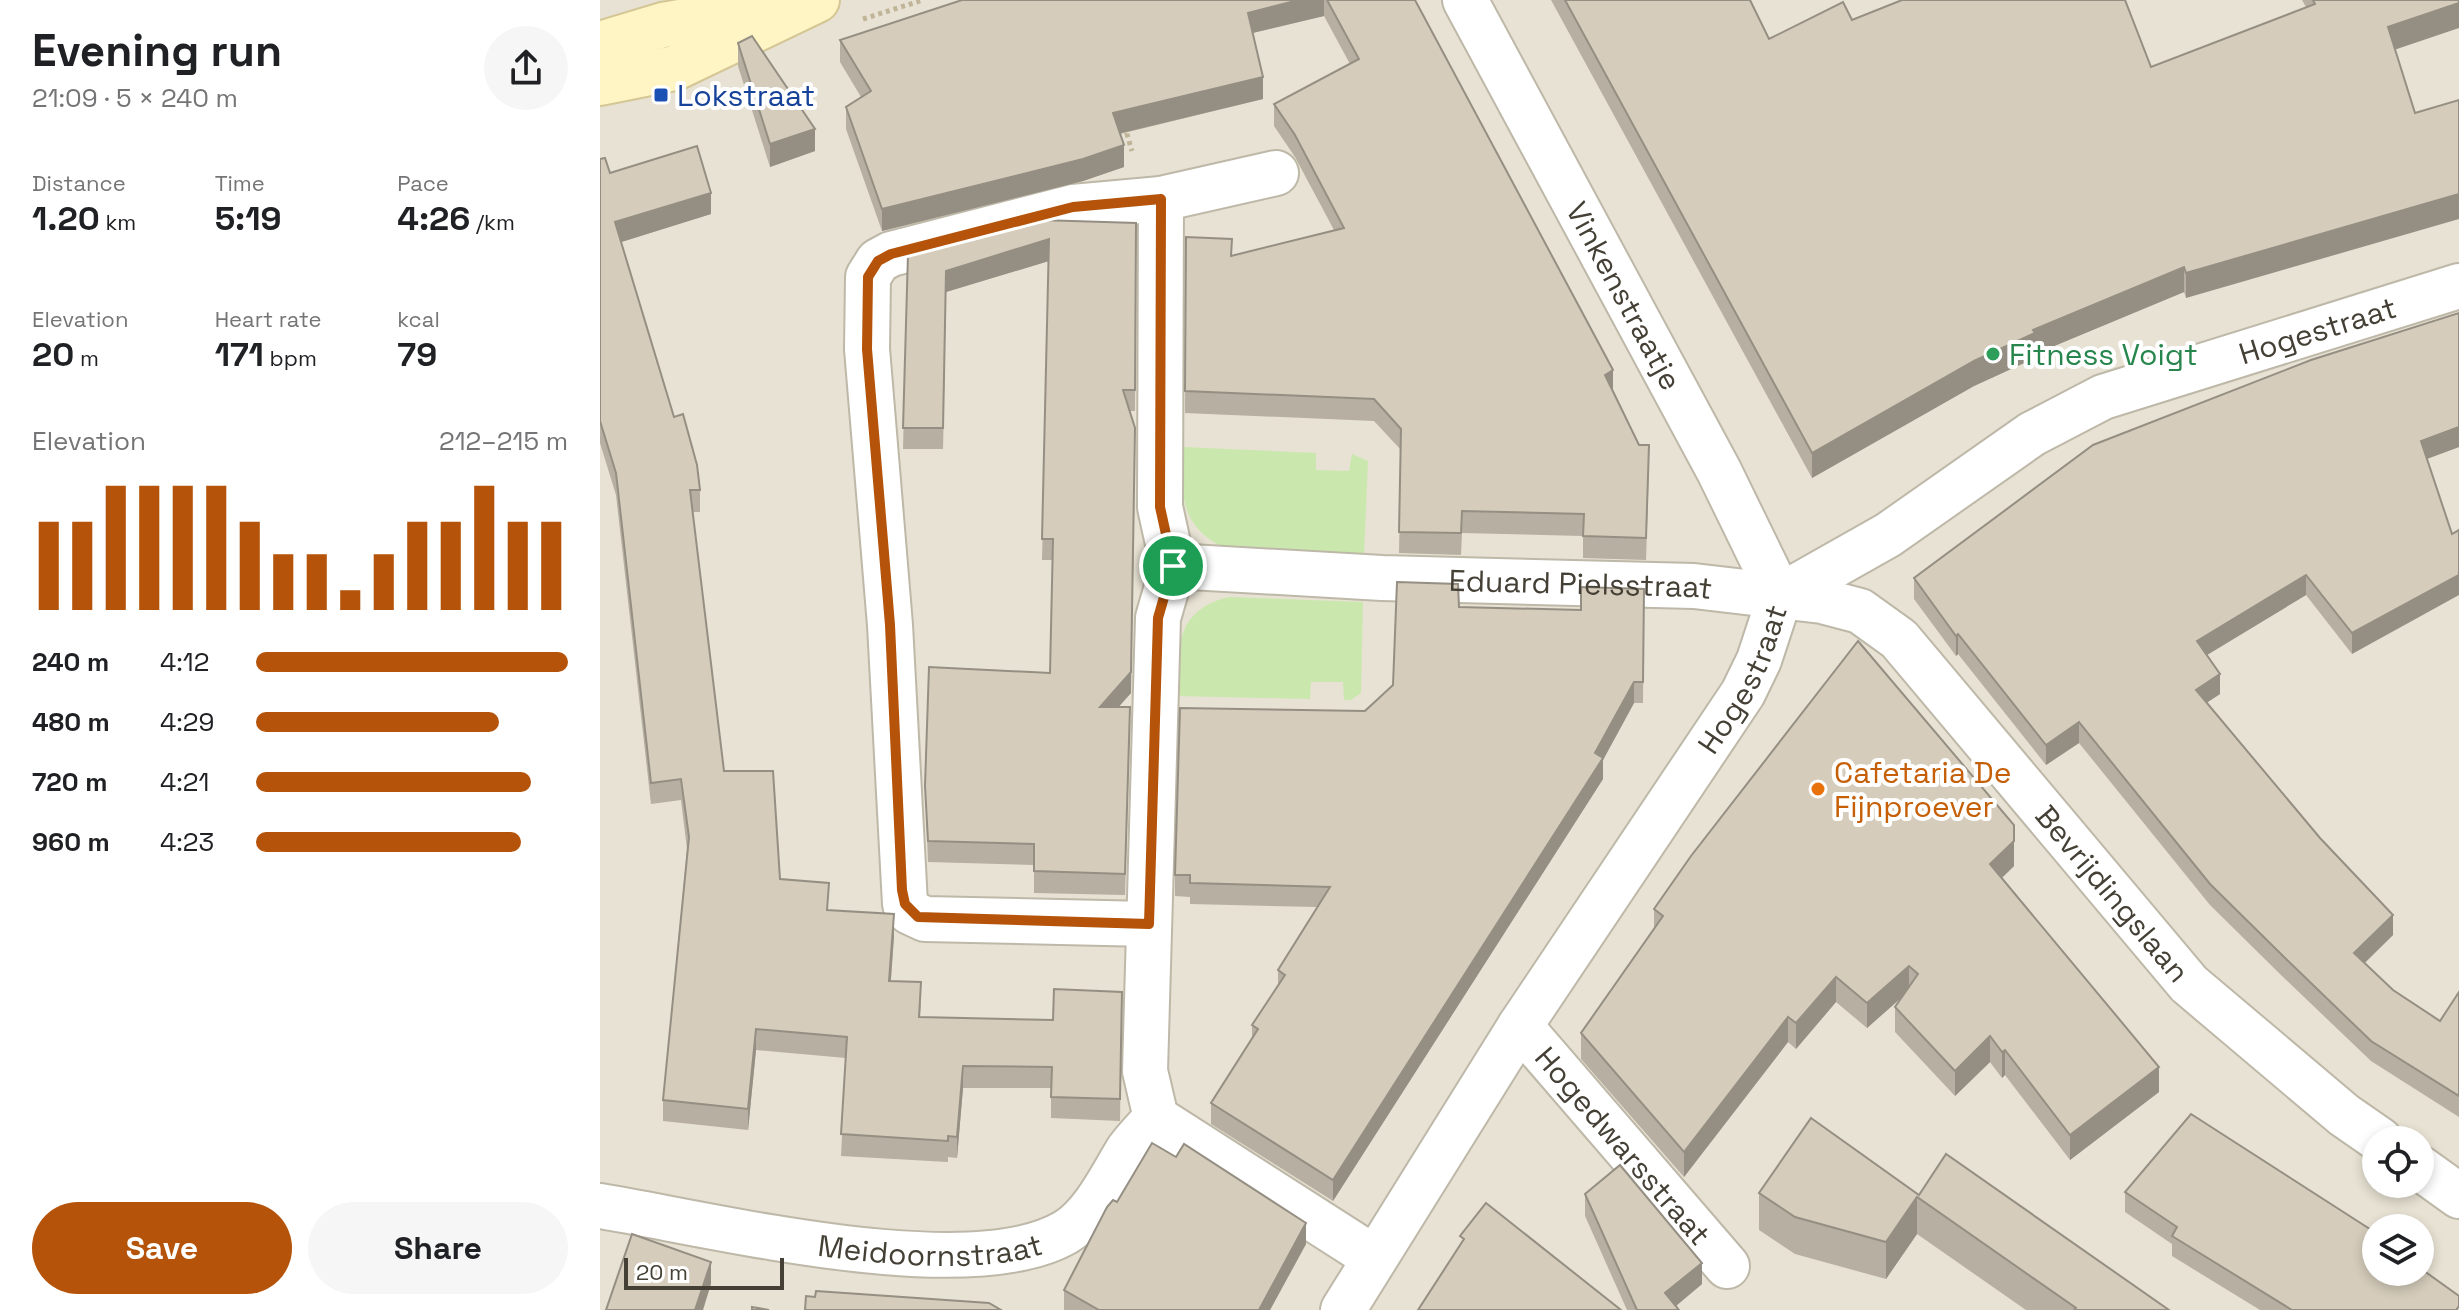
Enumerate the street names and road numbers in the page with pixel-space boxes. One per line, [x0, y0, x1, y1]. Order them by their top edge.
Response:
street label: Vinkenstraatje [1558, 195, 1691, 397]
street label: Hogestraat [2234, 287, 2401, 373]
street label: Eduard Pielsstraat [1448, 560, 1714, 607]
street label: Hogestraat [1689, 599, 1795, 761]
street label: Bevrijdingslaan [2027, 797, 2198, 990]
street label: Hogedwarsstraat [1527, 1038, 1720, 1253]
street label: Meidoornstraat [816, 1224, 1047, 1274]

